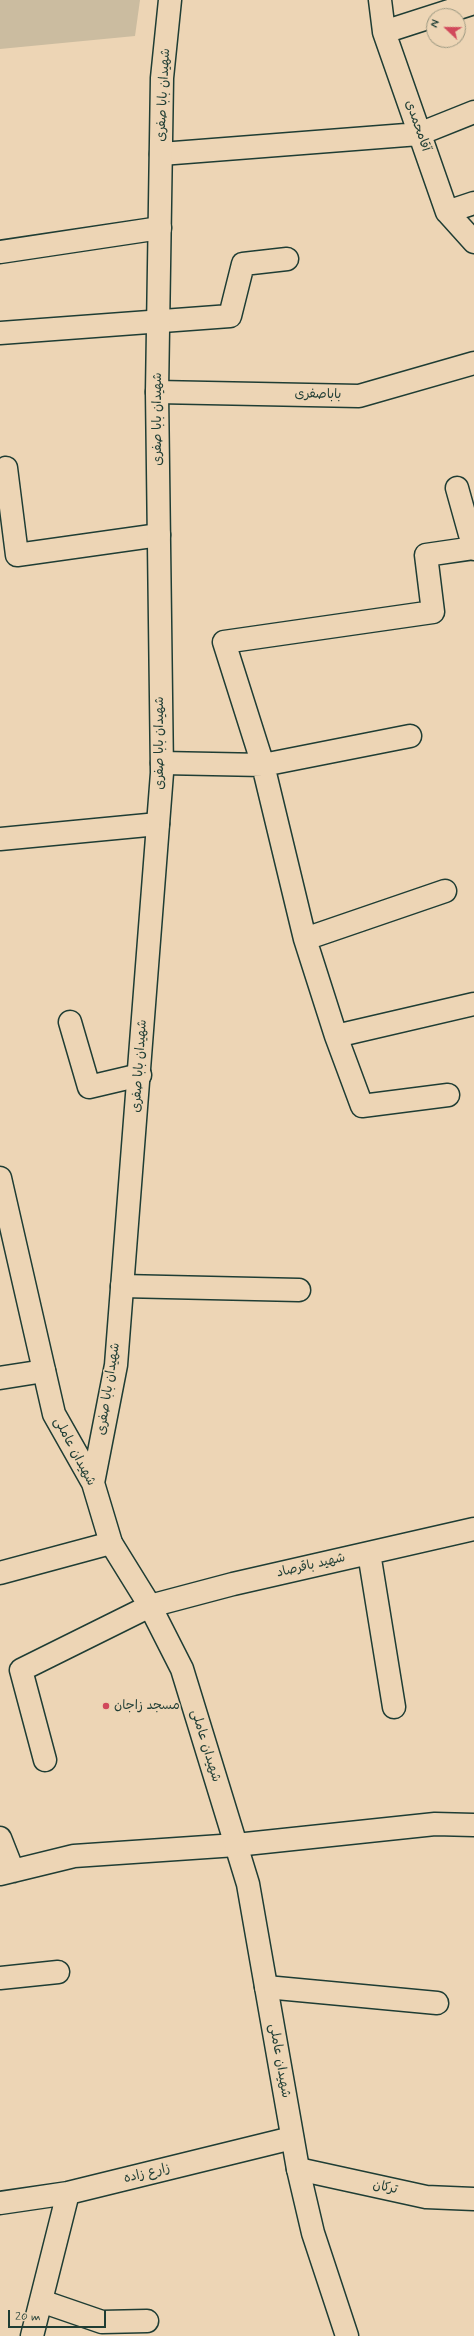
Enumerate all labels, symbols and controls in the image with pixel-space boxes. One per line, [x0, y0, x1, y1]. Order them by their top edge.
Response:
north arrow [426, 8, 466, 48]
text: N [428, 18, 444, 30]
street label: شهیدان بابا صفری [154, 48, 174, 142]
street label: آقامحمدی [401, 98, 433, 154]
street label: شهیدان بابا صفری [150, 372, 166, 466]
street label: باباصفری [295, 387, 341, 403]
street label: شهیدان بابا صفری [152, 696, 168, 790]
street label: شهیدان بابا صفری [129, 1019, 151, 1113]
street label: شهیدان بابا صفری [94, 1342, 124, 1436]
street label: شهیدان عاملی [49, 1415, 99, 1489]
street label: شهید باقرصاد [275, 1551, 347, 1581]
place label: مسجد زاجان [114, 1698, 180, 1714]
marker: مسجد زاجان [101, 1701, 111, 1711]
street label: شهیدان عاملی [187, 1708, 223, 1784]
street label: شهیدان عاملی [265, 2023, 293, 2099]
street label: زارع زاده [122, 2161, 172, 2187]
street label: ترکان [371, 2178, 399, 2198]
scale bar [10, 2302, 108, 2328]
text: 20 m [15, 2309, 41, 2325]

